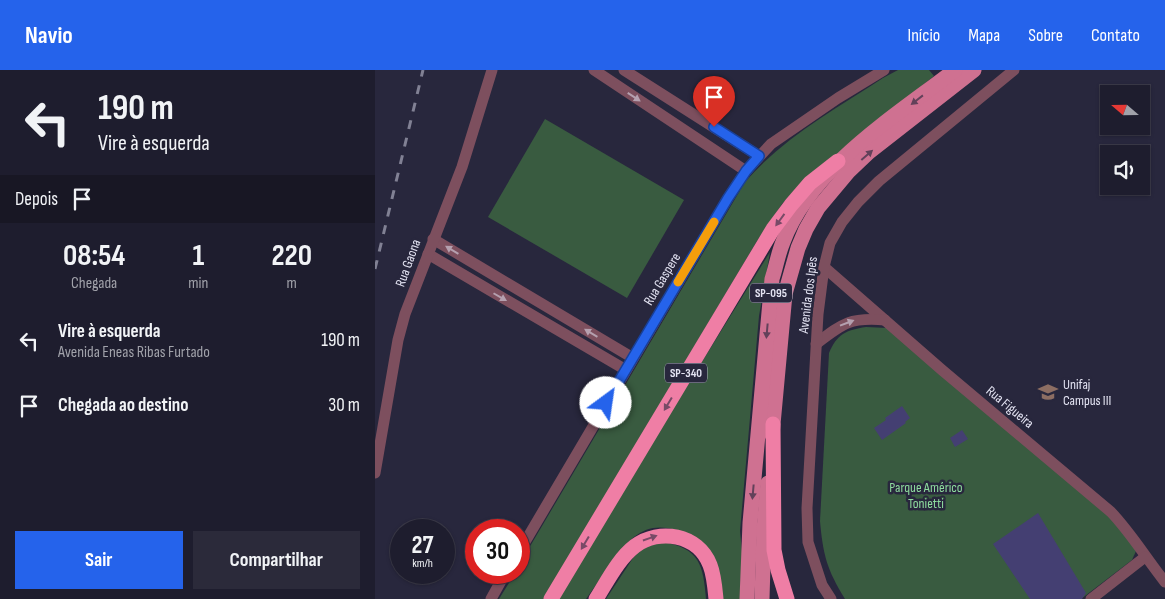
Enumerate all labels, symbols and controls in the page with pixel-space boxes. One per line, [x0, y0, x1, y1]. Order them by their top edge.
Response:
text: Navio [25, 21, 73, 50]
text: Início [908, 25, 940, 46]
text: Mapa [968, 25, 1000, 46]
text: Sobre [1028, 25, 1063, 46]
text: Contato [1091, 25, 1140, 46]
pin [693, 76, 735, 127]
icon: arrive [700, 83, 728, 111]
north arrow [1100, 85, 1150, 135]
map controls [1100, 85, 1150, 195]
text: 190 m [98, 87, 174, 130]
icon: left [15, 90, 80, 155]
one-way arrow [628, 92, 641, 102]
one-way arrow [910, 94, 923, 105]
text: Vire à esquerda [98, 130, 210, 157]
button: sound [1100, 145, 1150, 195]
one-way arrow [860, 149, 872, 161]
icon: arrive [68, 185, 96, 213]
text: Depois [15, 188, 58, 211]
one-way arrow [774, 213, 785, 226]
street label: Rua Gaona [392, 237, 424, 289]
text: 08:54 [63, 238, 125, 274]
text: 1 [192, 238, 204, 274]
text: 220 [271, 238, 312, 274]
one-way arrow [445, 245, 458, 254]
street label: Rua Gaspere [640, 250, 684, 308]
street label: Avenida dos Ipês [795, 256, 821, 335]
text: Chegada [71, 274, 117, 293]
text: min [188, 274, 208, 293]
text: m [287, 274, 297, 293]
road number: SP-095 [750, 284, 792, 302]
one-way arrow [494, 292, 507, 301]
one-way arrow [840, 319, 855, 326]
text: Vire à esquerda [58, 320, 160, 343]
one-way arrow [763, 323, 771, 339]
icon: left [15, 327, 43, 355]
one-way arrow [585, 328, 598, 337]
text: 190 m [321, 329, 360, 352]
text: Avenida Eneas Ribas Furtado [58, 343, 210, 362]
road number: SP-340 [665, 364, 707, 382]
position arrow [579, 376, 631, 428]
place label: Unifaj Campus III [1063, 376, 1111, 409]
school or university icon: Unifaj Campus III [1037, 381, 1059, 403]
street label: Rua Figueira [983, 382, 1037, 432]
icon: arrive [15, 392, 43, 420]
text: Chegada ao destino [58, 394, 188, 417]
text: 30 m [328, 394, 360, 417]
one-way arrow [663, 397, 672, 410]
park label: Parque Américo Tonietti [889, 479, 963, 512]
one-way arrow [749, 484, 757, 500]
speed limit sign: 30 [465, 519, 530, 584]
text: 27 [412, 530, 433, 561]
button: Sair [15, 531, 183, 589]
button: Compartilhar [193, 531, 360, 589]
one-way arrow [643, 534, 658, 542]
one-way arrow [580, 537, 589, 550]
text: km/h [412, 556, 433, 571]

